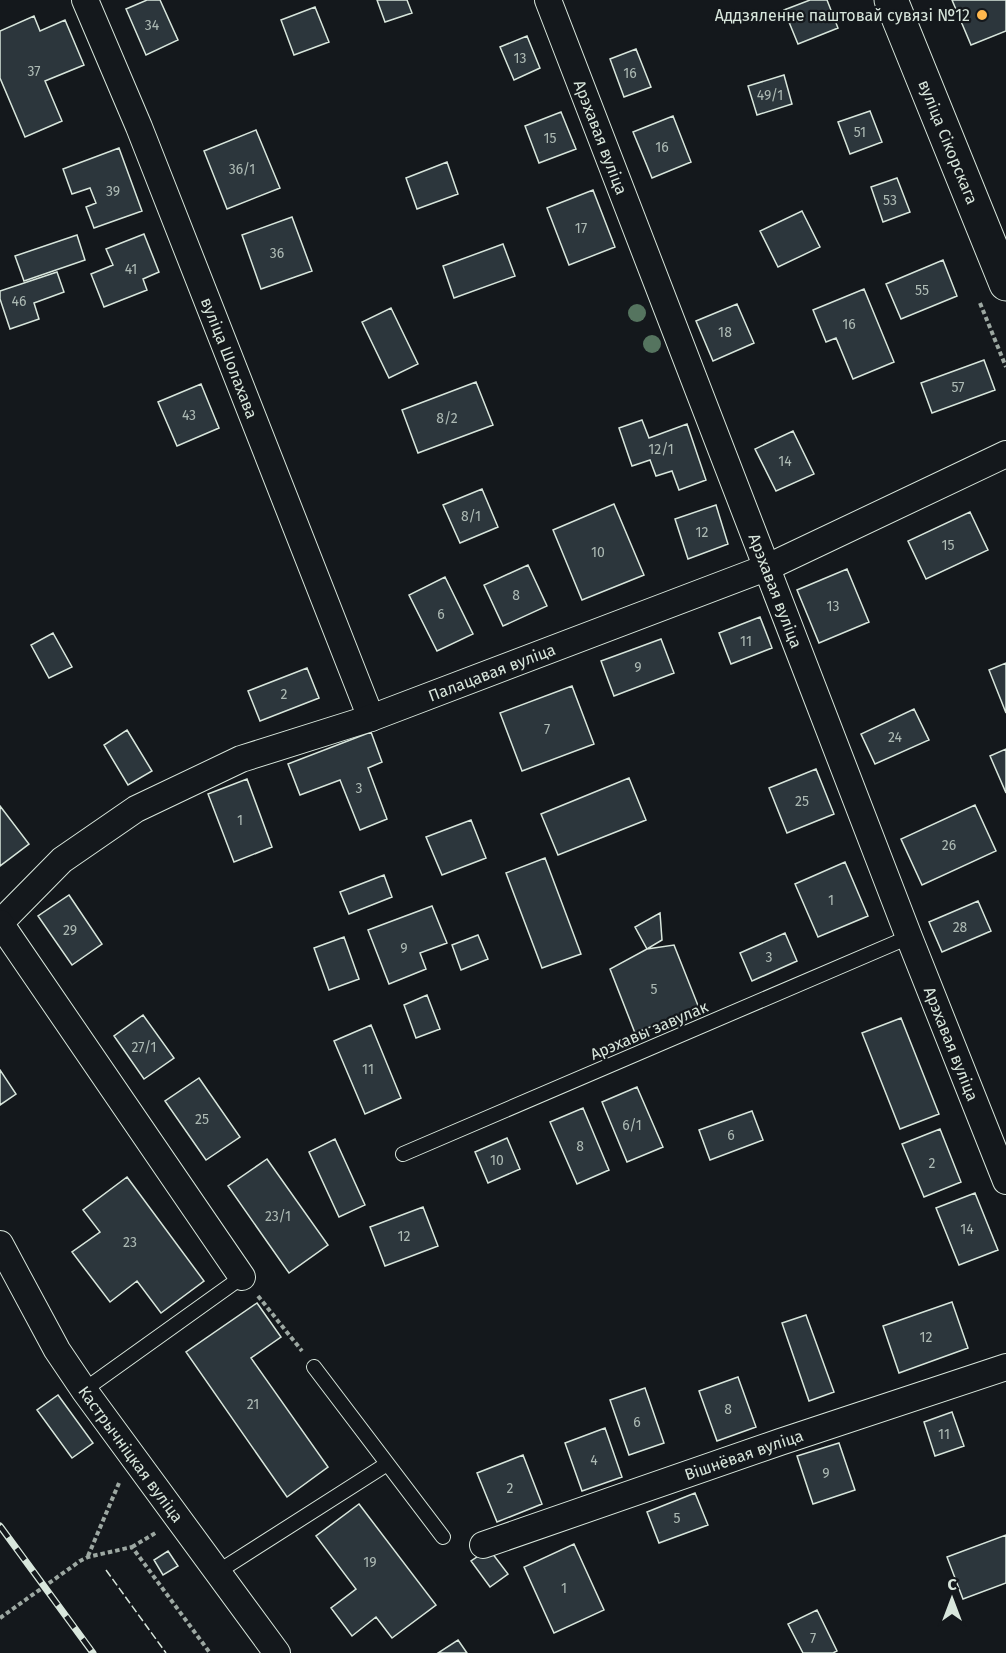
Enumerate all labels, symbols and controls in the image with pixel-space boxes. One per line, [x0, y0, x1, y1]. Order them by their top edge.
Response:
place label: Аддзяленне паштовай сувязі №12 [715, 6, 970, 25]
marker: Аддзяленне паштовай сувязі №12 [975, 8, 989, 22]
house number: 34 [145, 17, 160, 34]
house number: 13 [513, 50, 527, 67]
house number: 37 [27, 63, 41, 80]
house number: 16 [623, 65, 637, 82]
street label: Арэхавая вуліца [570, 77, 631, 197]
street label: вуліца Сікорскага [914, 77, 982, 207]
house number: 49/1 [757, 87, 783, 104]
house number: 51 [854, 124, 866, 141]
house number: 15 [543, 130, 557, 147]
house number: 16 [655, 139, 669, 156]
house number: 36/1 [229, 161, 255, 178]
house number: 39 [106, 183, 120, 200]
house number: 53 [883, 192, 897, 209]
house number: 17 [575, 220, 587, 237]
house number: 36 [270, 245, 284, 262]
house number: 41 [125, 261, 137, 278]
house number: 55 [915, 282, 929, 299]
house number: 46 [12, 293, 26, 310]
street label: вуліца Шолахава [197, 295, 261, 421]
house number: 16 [842, 316, 856, 333]
house number: 18 [718, 324, 732, 341]
house number: 57 [952, 379, 964, 396]
house number: 43 [182, 407, 196, 424]
house number: 8/2 [436, 410, 458, 427]
house number: 12/1 [648, 441, 674, 458]
house number: 14 [778, 453, 792, 470]
house number: 8/1 [461, 508, 481, 525]
house number: 12 [696, 524, 709, 541]
street label: Арэхавая вуліца [744, 531, 806, 651]
house number: 15 [941, 537, 955, 554]
house number: 10 [591, 544, 605, 561]
house number: 8 [512, 587, 520, 604]
house number: 13 [826, 598, 840, 615]
house number: 6 [437, 606, 445, 623]
house number: 11 [740, 633, 752, 650]
street label: Палацавая вуліца [426, 640, 558, 705]
house number: 9 [634, 659, 642, 676]
house number: 2 [281, 686, 288, 703]
house number: 7 [544, 721, 550, 738]
house number: 24 [888, 729, 903, 746]
house number: 3 [356, 780, 363, 797]
house number: 25 [795, 793, 809, 810]
house number: 1 [237, 812, 243, 829]
house number: 26 [942, 837, 956, 854]
house number: 1 [828, 892, 834, 909]
house number: 28 [953, 919, 968, 936]
house number: 29 [63, 922, 77, 939]
house number: 9 [400, 940, 408, 957]
house number: 3 [766, 949, 773, 966]
house number: 5 [650, 981, 658, 998]
street label: Арэхавая вуліца [920, 984, 982, 1104]
street label: Арэхавы завулак [587, 997, 712, 1064]
house number: 27/1 [132, 1039, 156, 1056]
house number: 11 [362, 1061, 374, 1078]
house number: 25 [195, 1111, 209, 1128]
house number: 6/1 [622, 1117, 642, 1134]
house number: 6 [727, 1127, 735, 1144]
house number: 8 [576, 1138, 584, 1155]
house number: 10 [490, 1152, 504, 1169]
house number: 2 [929, 1155, 936, 1172]
house number: 23/1 [265, 1208, 291, 1225]
house number: 14 [960, 1221, 974, 1238]
house number: 12 [398, 1228, 411, 1245]
house number: 23 [123, 1234, 137, 1251]
house number: 12 [920, 1329, 933, 1346]
street label: Кастрычніцкая вуліца [74, 1382, 187, 1526]
house number: 21 [247, 1396, 259, 1413]
house number: 8 [724, 1401, 732, 1418]
house number: 6 [633, 1414, 641, 1431]
street label: Вішнёвая вуліца [682, 1426, 806, 1484]
house number: 11 [938, 1426, 950, 1443]
house number: 4 [590, 1452, 598, 1469]
house number: 9 [822, 1465, 830, 1482]
house number: 2 [507, 1480, 514, 1497]
house number: 5 [673, 1510, 681, 1527]
house number: 19 [363, 1554, 377, 1571]
north arrow [922, 1569, 982, 1629]
text: С [947, 1575, 957, 1594]
house number: 1 [561, 1580, 567, 1597]
house number: 7 [810, 1630, 816, 1647]

